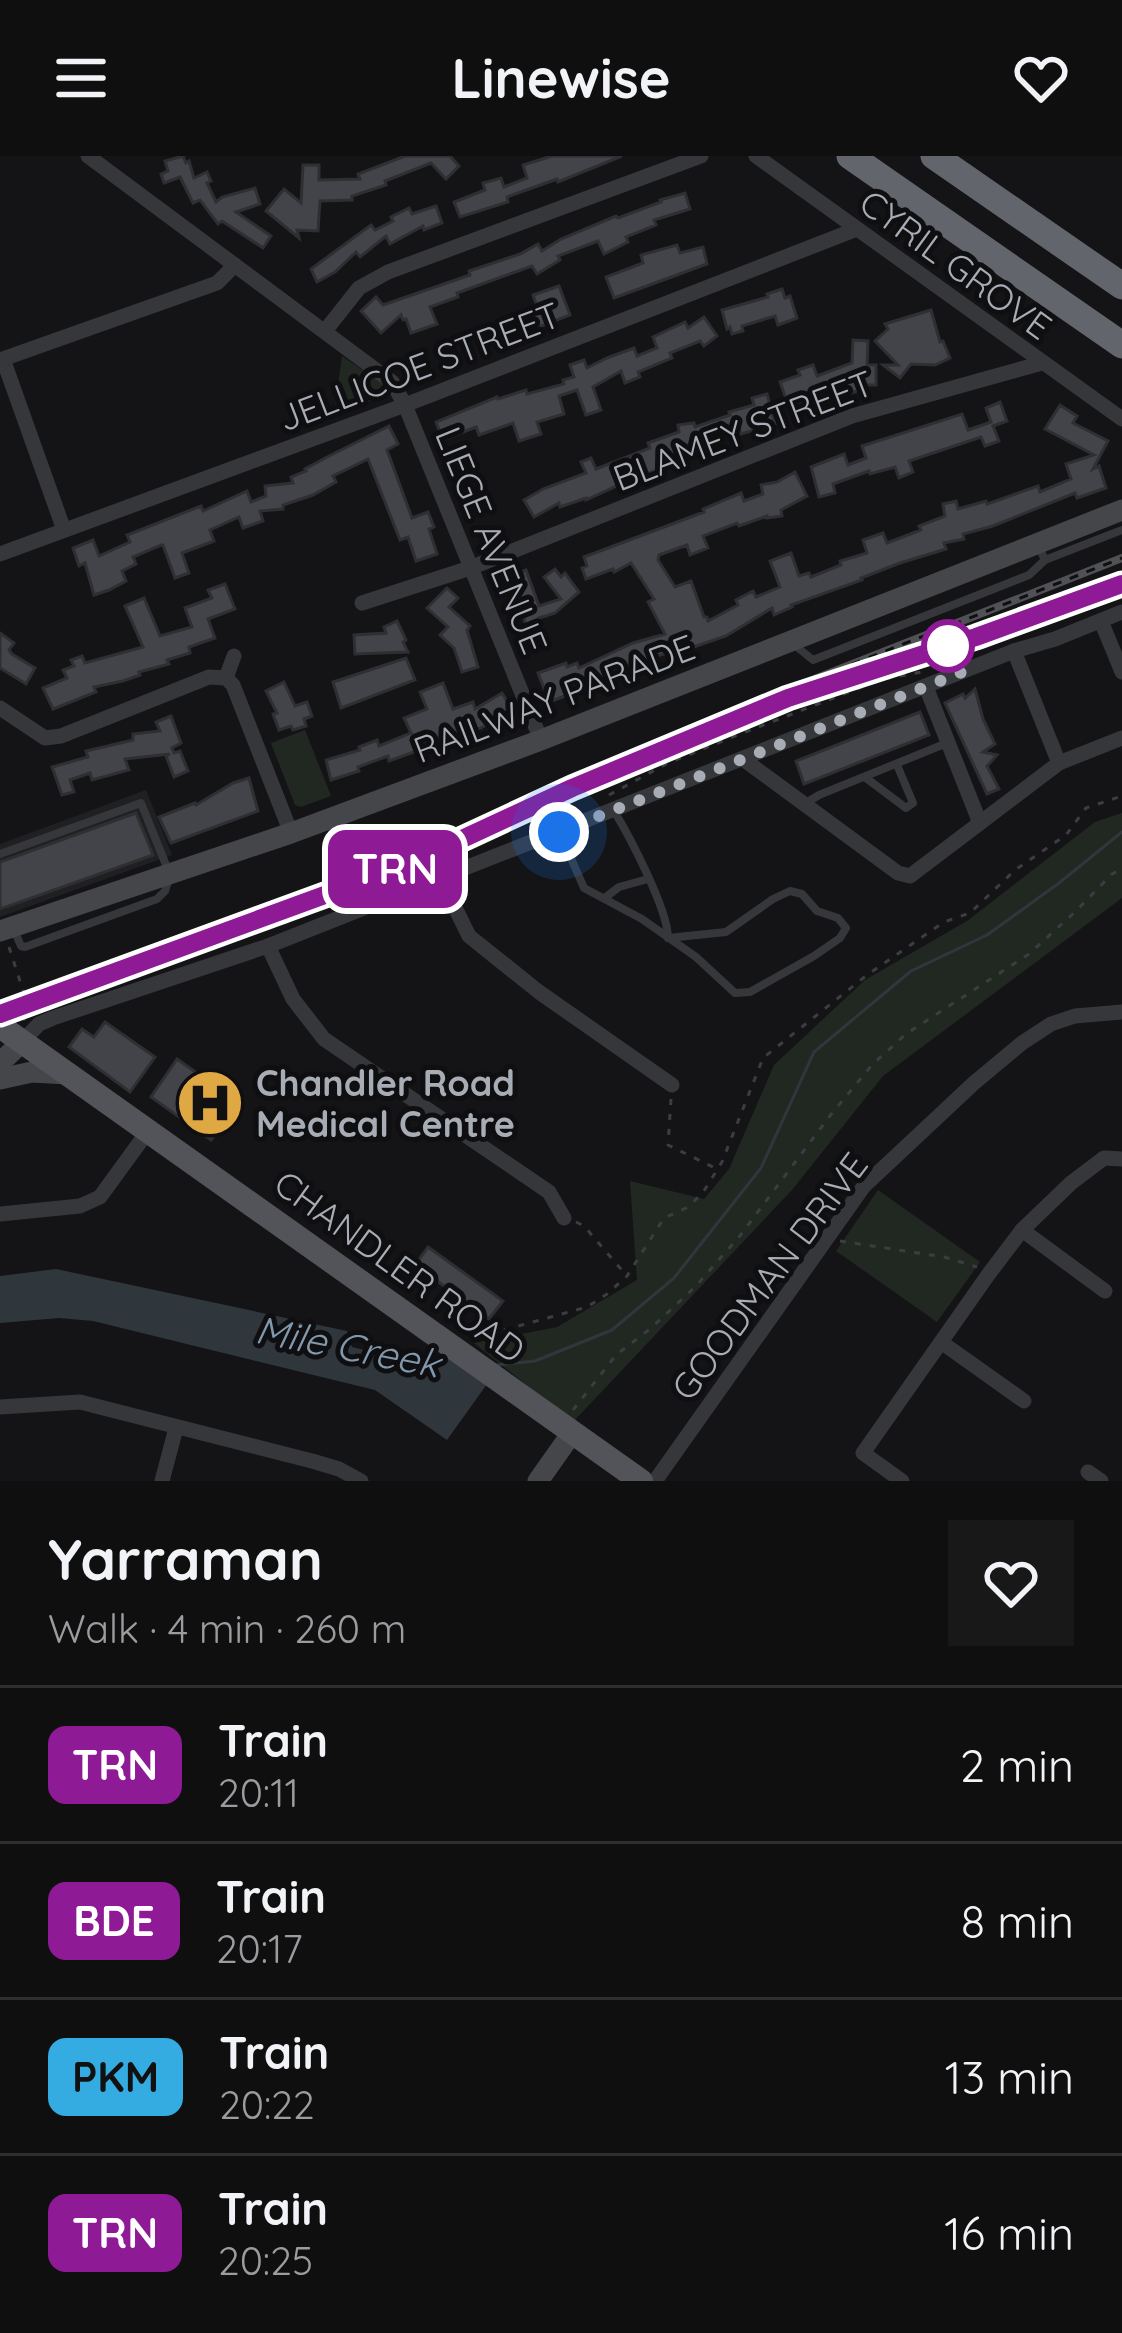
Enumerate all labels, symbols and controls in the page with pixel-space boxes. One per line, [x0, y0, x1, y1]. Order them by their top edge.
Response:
text: Linewise [451, 44, 671, 112]
icon: menu [48, 45, 114, 111]
icon: heart [1008, 45, 1074, 111]
street label: CYRIL GROVE [851, 179, 1061, 349]
street label: JELLICOE STREET [272, 292, 566, 440]
street label: BLAMEY STREET [607, 360, 879, 500]
street label: LIEGE AVENUE [426, 420, 558, 660]
unlabelled marker [923, 621, 973, 671]
street label: RAILWAY PARADE [407, 624, 701, 772]
your location [529, 802, 589, 862]
line badge: TRN [326, 830, 464, 908]
text: TRN [352, 842, 438, 895]
place label: Chandler Road Medical Centre [256, 1060, 515, 1146]
hospital icon: Chandler Road Medical Centre [175, 1068, 245, 1138]
street label: GOODMAN DRIVE [661, 1143, 877, 1409]
street label: CHANDLER ROAD [266, 1160, 534, 1372]
water label: Mile Creek [252, 1304, 447, 1388]
button: heart [948, 1520, 1074, 1646]
text: Yarraman [48, 1523, 323, 1594]
text: Walk · 4 min · 260 m [48, 1604, 406, 1653]
text: Train [218, 1712, 328, 1768]
text: 2 min [960, 1737, 1074, 1793]
text: TRN [72, 1738, 158, 1791]
text: 20:11 [218, 1768, 299, 1817]
text: Train [216, 1868, 326, 1924]
text: 8 min [961, 1893, 1074, 1949]
text: BDE [73, 1894, 155, 1947]
text: 20:17 [216, 1924, 303, 1973]
text: Train [219, 2024, 329, 2080]
text: 13 min [945, 2049, 1074, 2105]
text: PKM [72, 2050, 159, 2103]
text: 20:22 [219, 2080, 315, 2129]
text: Train [218, 2180, 328, 2236]
text: 16 min [944, 2205, 1074, 2261]
text: TRN [72, 2206, 158, 2259]
text: 20:25 [218, 2236, 313, 2285]

